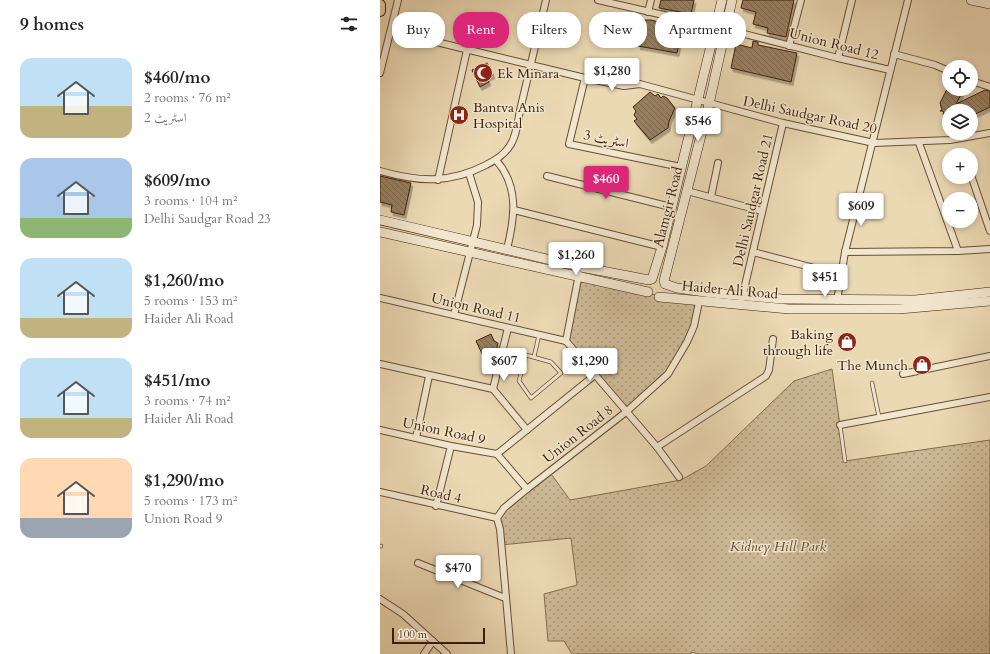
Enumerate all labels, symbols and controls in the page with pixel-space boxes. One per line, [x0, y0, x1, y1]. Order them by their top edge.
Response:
chip: Buy [392, 12, 445, 48]
chip: Rent [453, 12, 509, 48]
chip: Filters [517, 12, 581, 48]
chip: New [589, 12, 647, 48]
chip: Apartment [655, 12, 746, 48]
text: 9 homes [20, 13, 84, 36]
icon: filters [338, 13, 360, 35]
street label: Union Road 12 [787, 24, 881, 64]
pin: $1,280 [579, 58, 645, 92]
map controls [942, 60, 978, 228]
button: locate [942, 60, 978, 96]
mosque icon: Ek Minara [472, 62, 494, 84]
text: $1,280 [593, 62, 631, 80]
place label: Ek Minara [497, 64, 559, 83]
text: $460/mo [144, 66, 210, 89]
icon: home [52, 74, 100, 122]
text: 2 rooms · 76 m² [144, 89, 231, 107]
street label: Delhi Saudgar Road 20 [741, 92, 879, 138]
place label: Bantva Anis Hospital [473, 98, 545, 133]
hospital icon: Bantva Anis Hospital [448, 104, 470, 126]
button: layers [942, 104, 978, 140]
pin: $546 [674, 108, 722, 142]
text: اسٹریٹ 2 [144, 109, 186, 127]
text: $546 [685, 112, 711, 130]
street label: اسٹریٹ 3 [582, 125, 630, 153]
street label: Delhi Saudgar Road 21 [728, 131, 778, 269]
button: + [942, 148, 978, 184]
street label: Alamgir Road [649, 164, 687, 249]
pin: $460 [582, 166, 630, 200]
text: $609/mo [144, 169, 210, 192]
text: $460 [593, 170, 619, 188]
icon: home [52, 174, 100, 222]
text: 3 rooms · 104 m² [144, 192, 237, 210]
button: − [942, 192, 978, 228]
pin: $609 [837, 193, 885, 227]
text: $609 [848, 197, 874, 215]
text: Delhi Saudgar Road 23 [144, 210, 271, 228]
pin: $1,260 [543, 242, 609, 276]
text: $1,260 [557, 246, 595, 264]
pin: $451 [801, 264, 849, 298]
text: $451 [812, 268, 838, 286]
text: $1,260/mo [144, 269, 224, 292]
icon: home [52, 274, 100, 322]
street label: Haider Ali Road [681, 276, 779, 304]
street label: Union Road 11 [429, 288, 523, 328]
text: 5 rooms · 153 m² [144, 292, 237, 310]
text: Haider Ali Road [144, 310, 233, 328]
place label: Baking through life [763, 325, 833, 360]
shop icon: Baking through life [836, 331, 858, 353]
pin: $607 [480, 348, 528, 382]
pin: $1,290 [557, 348, 623, 382]
text: $607 [491, 352, 517, 370]
text: $1,290 [571, 352, 609, 370]
shop icon: The Munch [911, 354, 933, 376]
place label: The Munch [837, 356, 908, 375]
text: $451/mo [144, 369, 210, 392]
icon: home [52, 374, 100, 422]
text: 3 rooms · 74 m² [144, 392, 231, 410]
street label: Union Road 8 [539, 401, 617, 467]
text: Haider Ali Road [144, 410, 233, 428]
street label: Union Road 9 [401, 413, 487, 449]
text: $1,290/mo [144, 469, 224, 492]
icon: home [52, 474, 100, 522]
street label: Road 4 [419, 480, 463, 508]
text: 5 rooms · 173 m² [144, 492, 237, 510]
text: Union Road 9 [144, 510, 222, 528]
park label: Kidney Hill Park [730, 537, 826, 556]
pin: $470 [434, 555, 482, 589]
text: $470 [445, 559, 471, 577]
scale bar [392, 626, 485, 645]
text: 100 m [398, 627, 427, 642]

